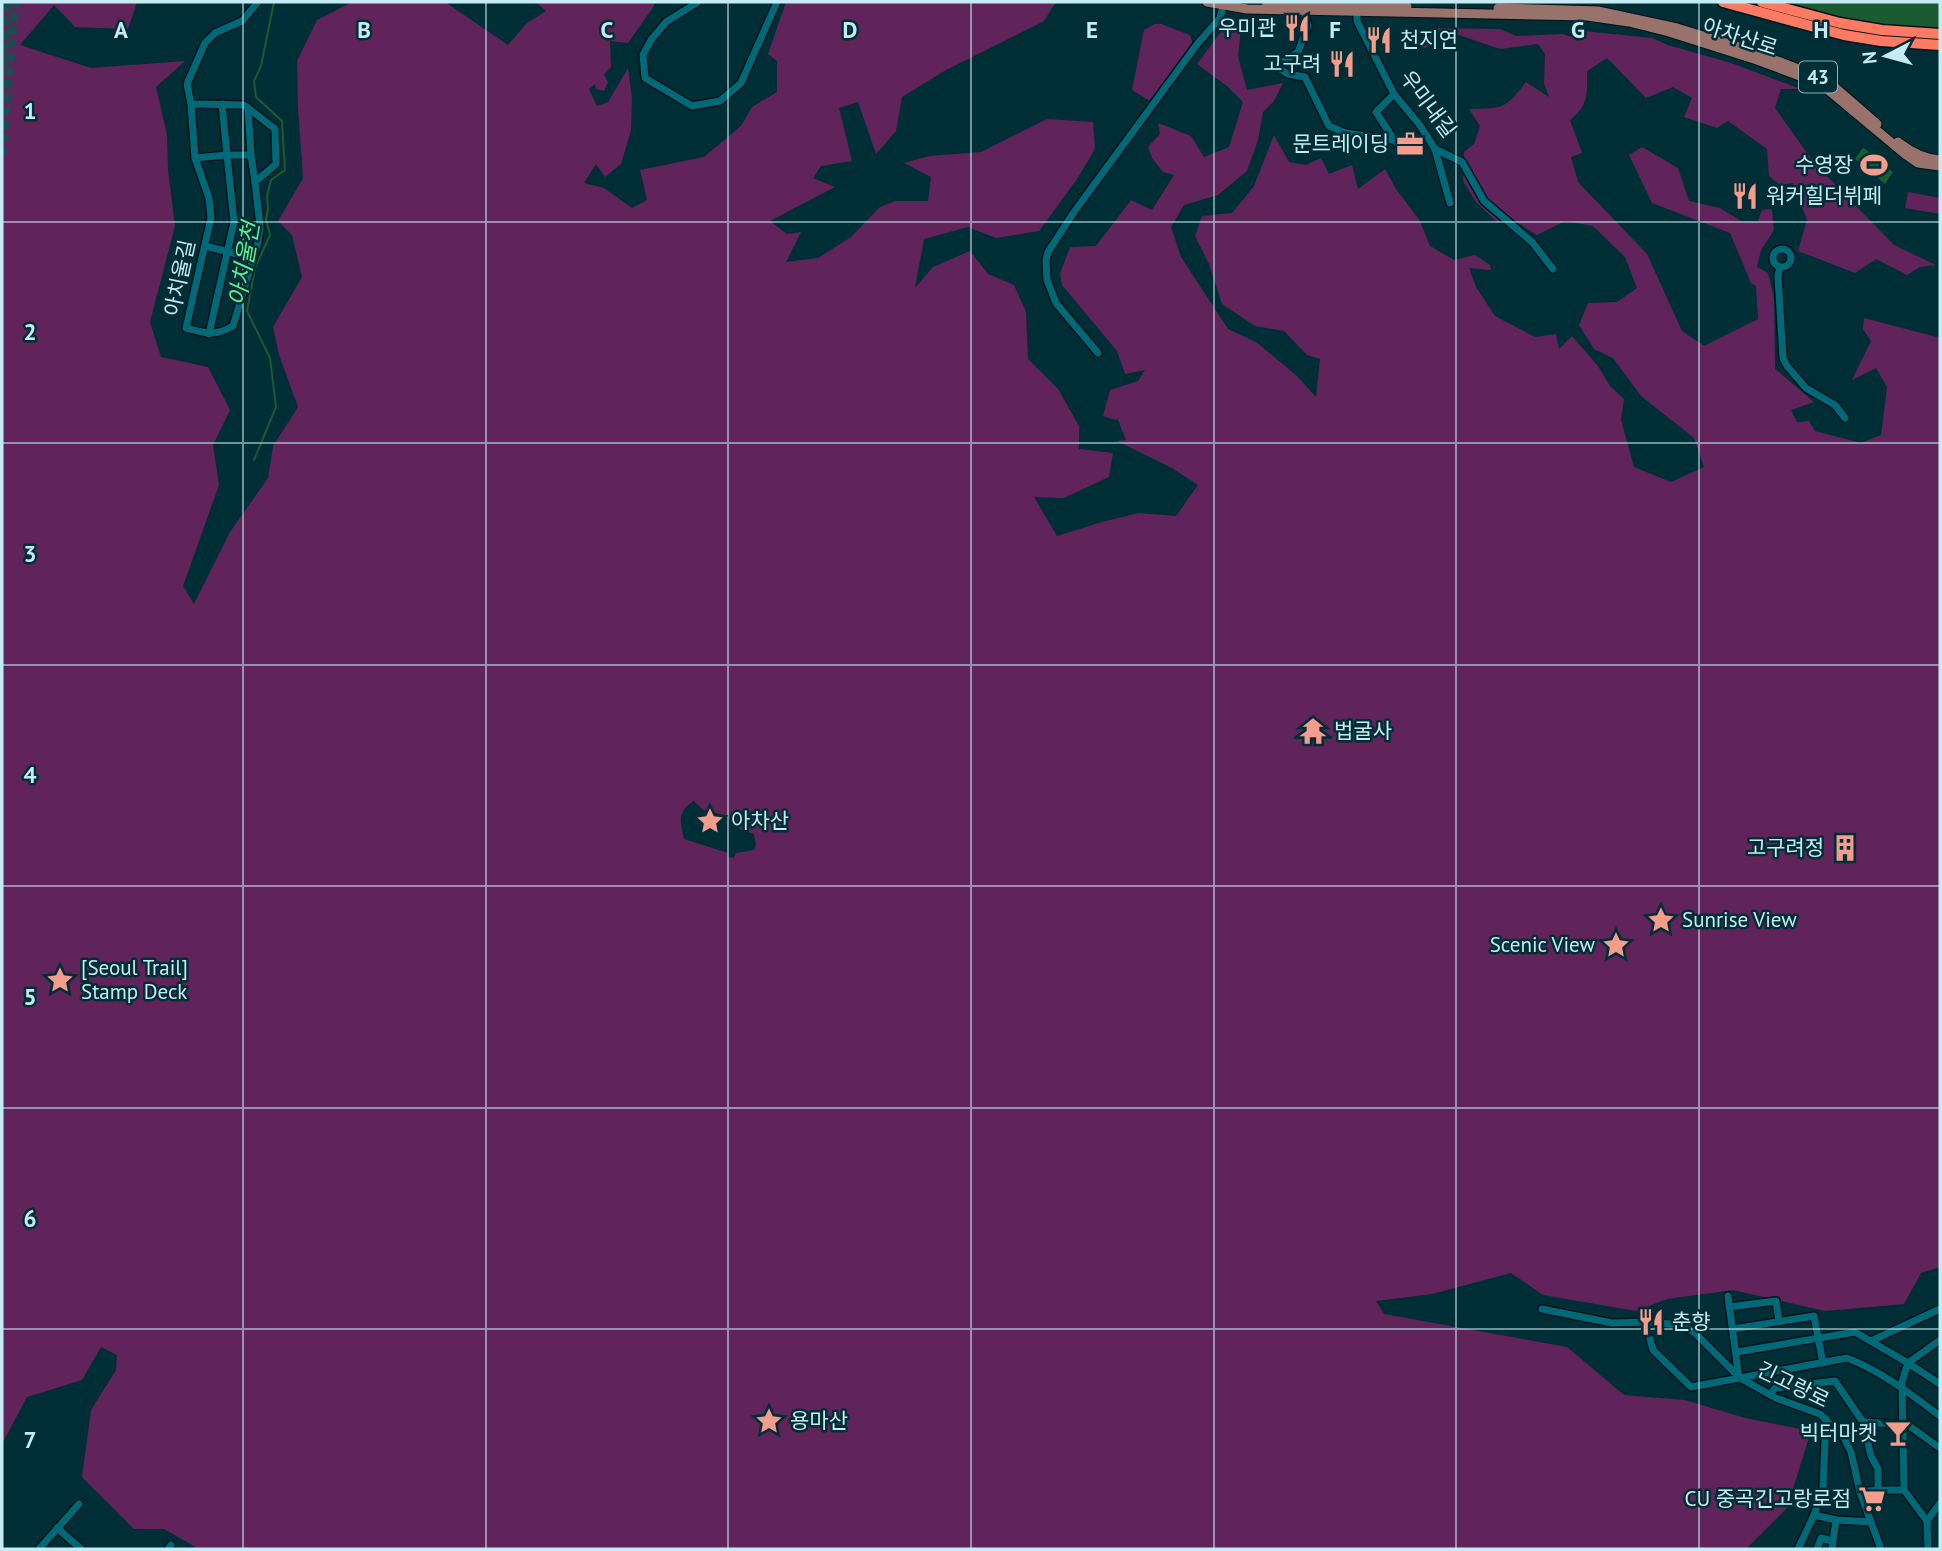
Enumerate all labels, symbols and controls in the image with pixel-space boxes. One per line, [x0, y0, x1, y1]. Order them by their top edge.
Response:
street label: 아차산로 [1699, 12, 1781, 61]
restaurant icon: 우미관 [1282, 13, 1312, 43]
place label: 우미관 [1218, 14, 1276, 41]
text: A [114, 15, 128, 44]
text: B [357, 15, 371, 44]
text: C [601, 15, 614, 44]
text: D [843, 15, 857, 44]
text: E [1086, 15, 1098, 44]
text: F [1329, 15, 1341, 44]
text: G [1571, 15, 1585, 44]
text: H [1814, 15, 1828, 44]
north arrow [1851, 21, 1921, 91]
restaurant icon: 천지연 [1364, 25, 1394, 55]
place label: 천지연 [1400, 26, 1458, 53]
restaurant icon: 고구려 [1327, 49, 1357, 79]
place label: 고구려 [1263, 50, 1321, 77]
text: N [1857, 50, 1882, 65]
road number: 43 [1799, 61, 1837, 92]
street label: 우미내길 [1394, 65, 1462, 143]
text: 1 [23, 96, 37, 125]
office icon: 문트레이딩 [1395, 129, 1425, 159]
place label: 문트레이딩 [1292, 130, 1389, 157]
sports icon: 수영장 [1859, 150, 1889, 180]
place label: 수영장 [1795, 151, 1853, 178]
restaurant icon: 워커힐더뷔페 [1730, 181, 1760, 211]
place label: 워커힐더뷔페 [1766, 182, 1882, 209]
water label: 아치울천 [222, 217, 266, 308]
street label: 아치울길 [158, 237, 201, 318]
text: 2 [23, 317, 37, 346]
text: 3 [23, 539, 37, 568]
temple icon: 법굴사 [1298, 716, 1328, 746]
place label: 법굴사 [1334, 717, 1392, 744]
text: 4 [23, 760, 37, 789]
place icon: 아차산 [695, 806, 725, 836]
place label: 아차산 [731, 807, 789, 834]
building icon: 고구려정 [1830, 833, 1860, 863]
place label: 고구려정 [1747, 834, 1824, 861]
place icon: Sunrise View [1646, 905, 1676, 935]
place label: Sunrise View [1682, 906, 1797, 933]
place icon: Scenic View [1601, 930, 1631, 960]
place label: Scenic View [1490, 931, 1596, 958]
place label: [Seoul Trail] Stamp Deck [81, 954, 188, 1005]
place icon: [Seoul Trail] Stamp Deck [45, 965, 75, 995]
text: 5 [23, 982, 37, 1011]
text: 6 [23, 1204, 37, 1233]
restaurant icon: 춘향 [1636, 1307, 1666, 1337]
place label: 춘향 [1672, 1308, 1711, 1335]
street label: 긴고랑로 [1753, 1355, 1834, 1414]
place icon: 용마산 [754, 1406, 784, 1436]
place label: 용마산 [790, 1407, 848, 1434]
bar icon: 빅터마켓 [1883, 1418, 1913, 1448]
place label: 빅터마켓 [1800, 1419, 1877, 1446]
text: 7 [23, 1425, 37, 1454]
supermarket icon: CU 중곡긴고랑로점 [1857, 1484, 1887, 1514]
place label: CU 중곡긴고랑로점 [1684, 1485, 1851, 1512]

